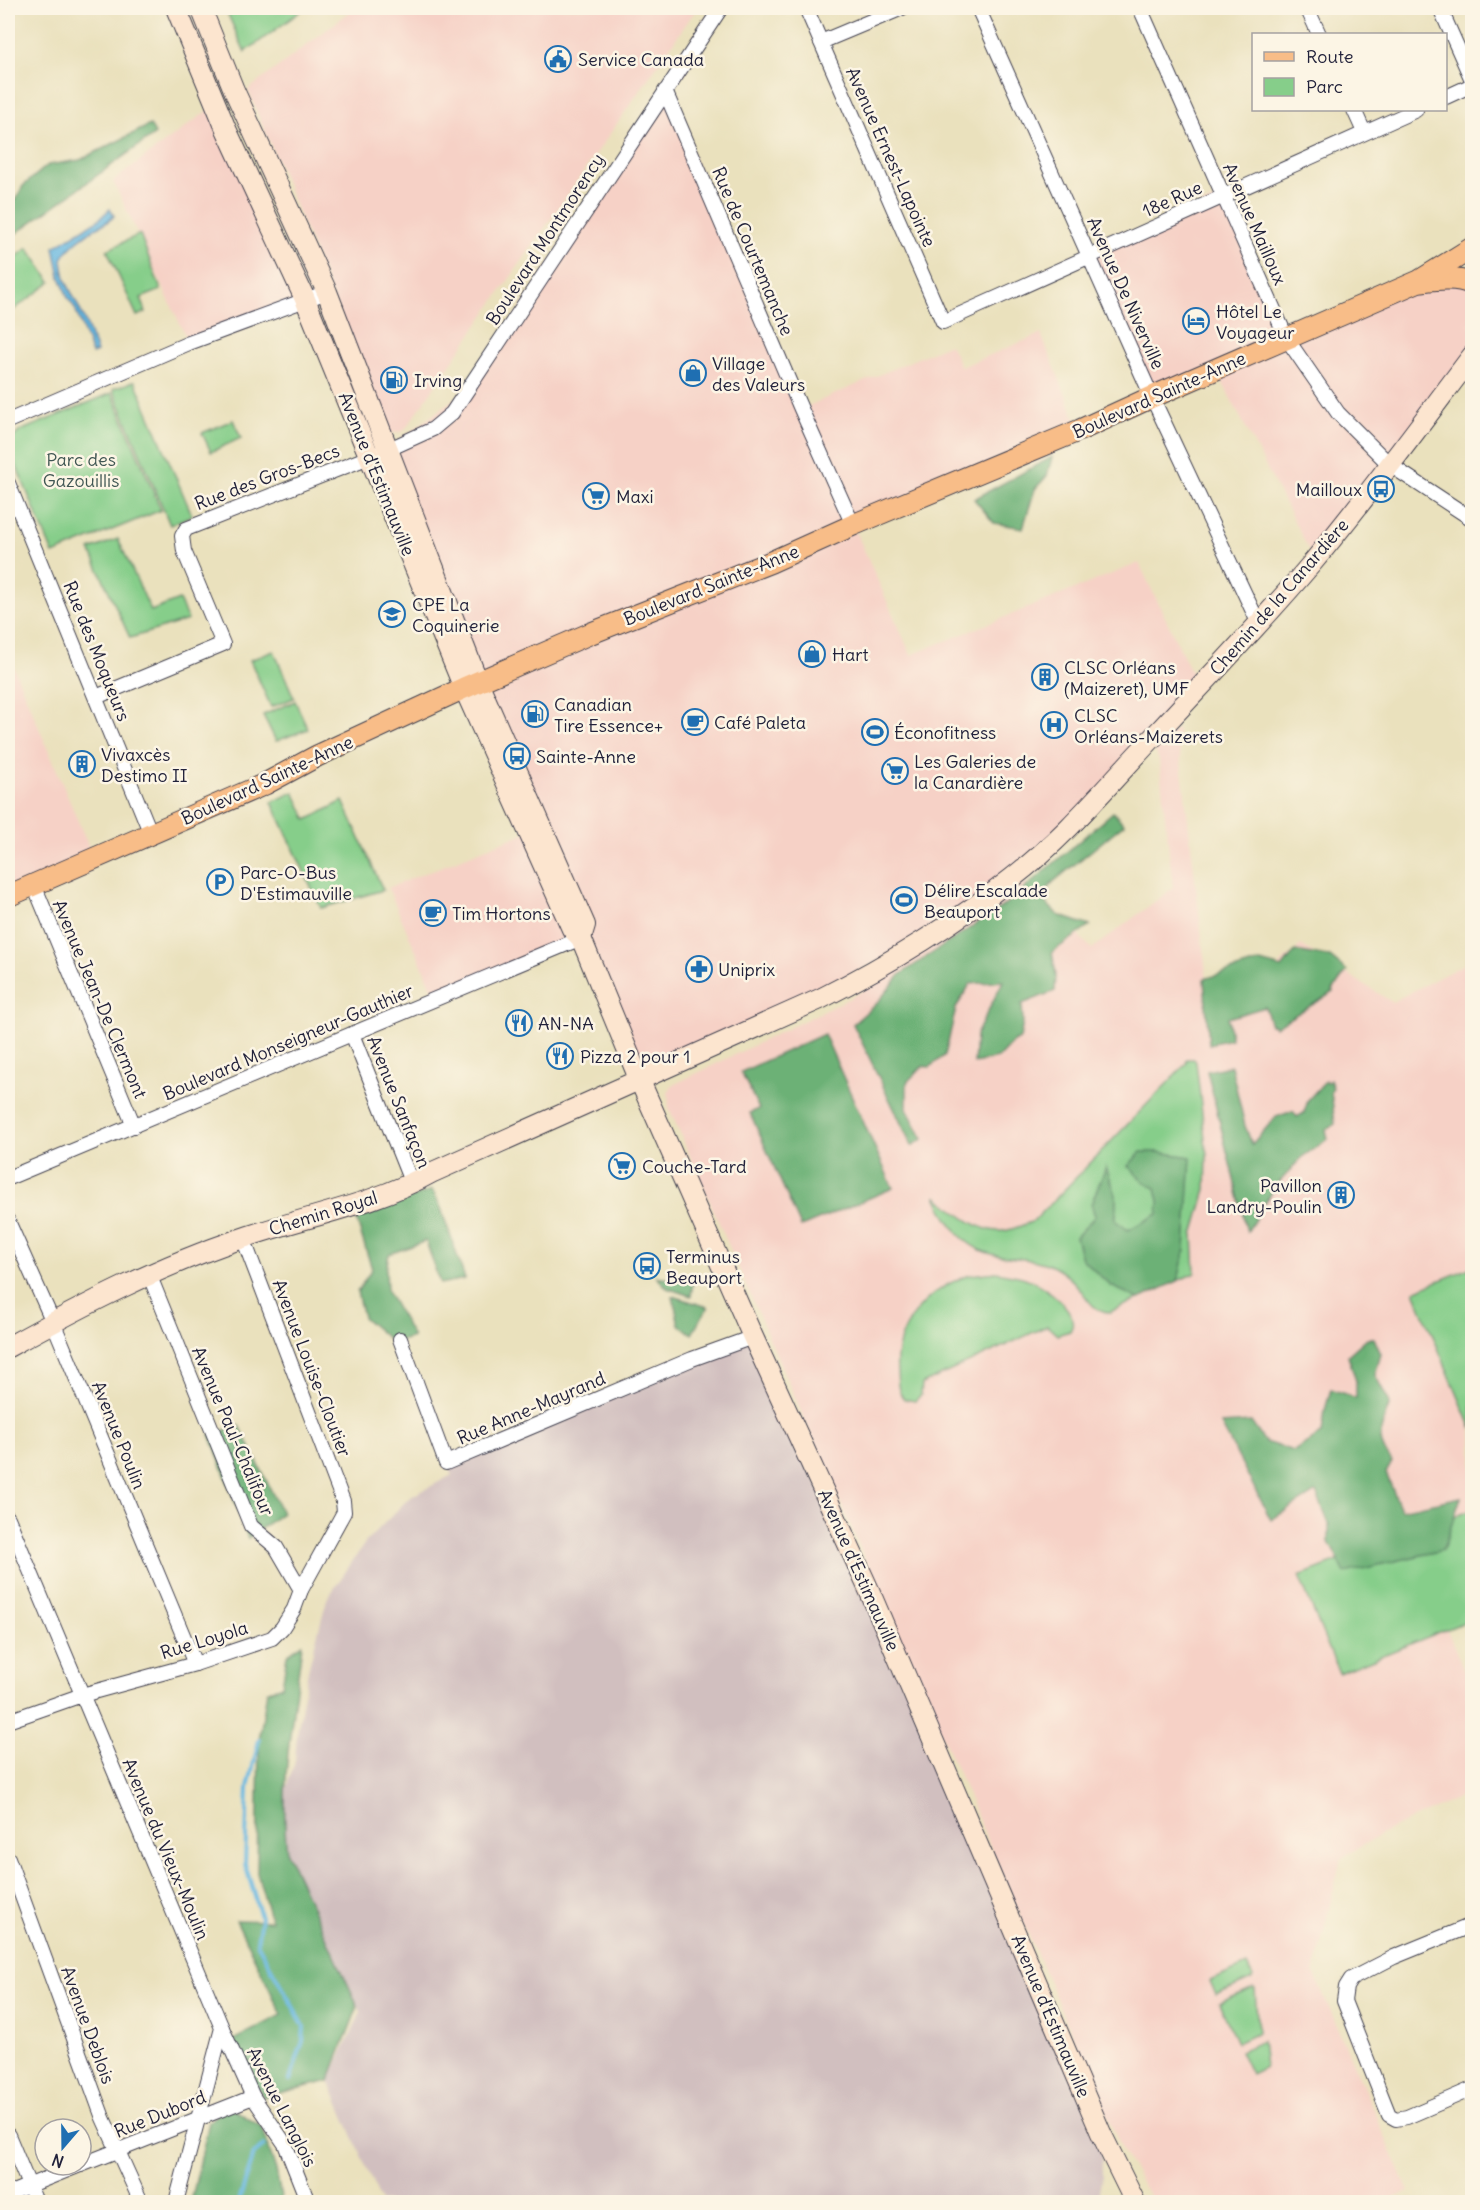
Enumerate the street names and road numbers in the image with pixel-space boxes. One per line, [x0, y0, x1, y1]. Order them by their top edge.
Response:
street label: Avenue Ernest-Lapointe [841, 64, 941, 250]
street label: Boulevard Montmorency [481, 149, 609, 329]
street label: Avenue Mailloux [1218, 160, 1292, 289]
street label: Rue de Courtemanche [707, 163, 799, 339]
street label: 18e Rue [1139, 176, 1205, 222]
street label: Avenue De Niverville [1082, 213, 1170, 373]
street label: Boulevard Sainte-Anne [1069, 346, 1249, 444]
street label: Avenue d'Estimauville [334, 389, 420, 559]
street label: Rue des Gros-Becs [191, 439, 343, 515]
street label: Chemin de la Canardière [1205, 514, 1353, 680]
street label: Boulevard Sainte-Anne [620, 539, 802, 631]
street label: Rue des Moqueurs [58, 578, 136, 724]
street label: Boulevard Sainte-Anne [177, 730, 357, 830]
street label: Avenue Jean-De Clermont [48, 896, 152, 1102]
street label: Boulevard Monseigneur-Gauthier [159, 978, 417, 1105]
street label: Avenue Sanfaçon [362, 1033, 436, 1171]
street label: Chemin Royal [266, 1186, 380, 1240]
street label: Avenue Louise-Cloutier [268, 1276, 357, 1461]
street label: Avenue Paul-Chalifour [187, 1343, 279, 1520]
street label: Rue Anne-Mayrand [453, 1366, 609, 1450]
street label: Avenue Poulin [87, 1378, 151, 1492]
street label: Avenue d'Estimauville [813, 1486, 905, 1654]
street label: Rue Loyola [158, 1616, 250, 1664]
street label: Avenue du Vieux-Moulin [117, 1755, 215, 1943]
street label: Avenue d'Estimauville [1006, 1931, 1096, 2101]
street label: Avenue Deblois [56, 1963, 120, 2087]
street label: Avenue Langlois [242, 2043, 322, 2171]
street label: Rue Dubord [111, 2085, 210, 2143]

